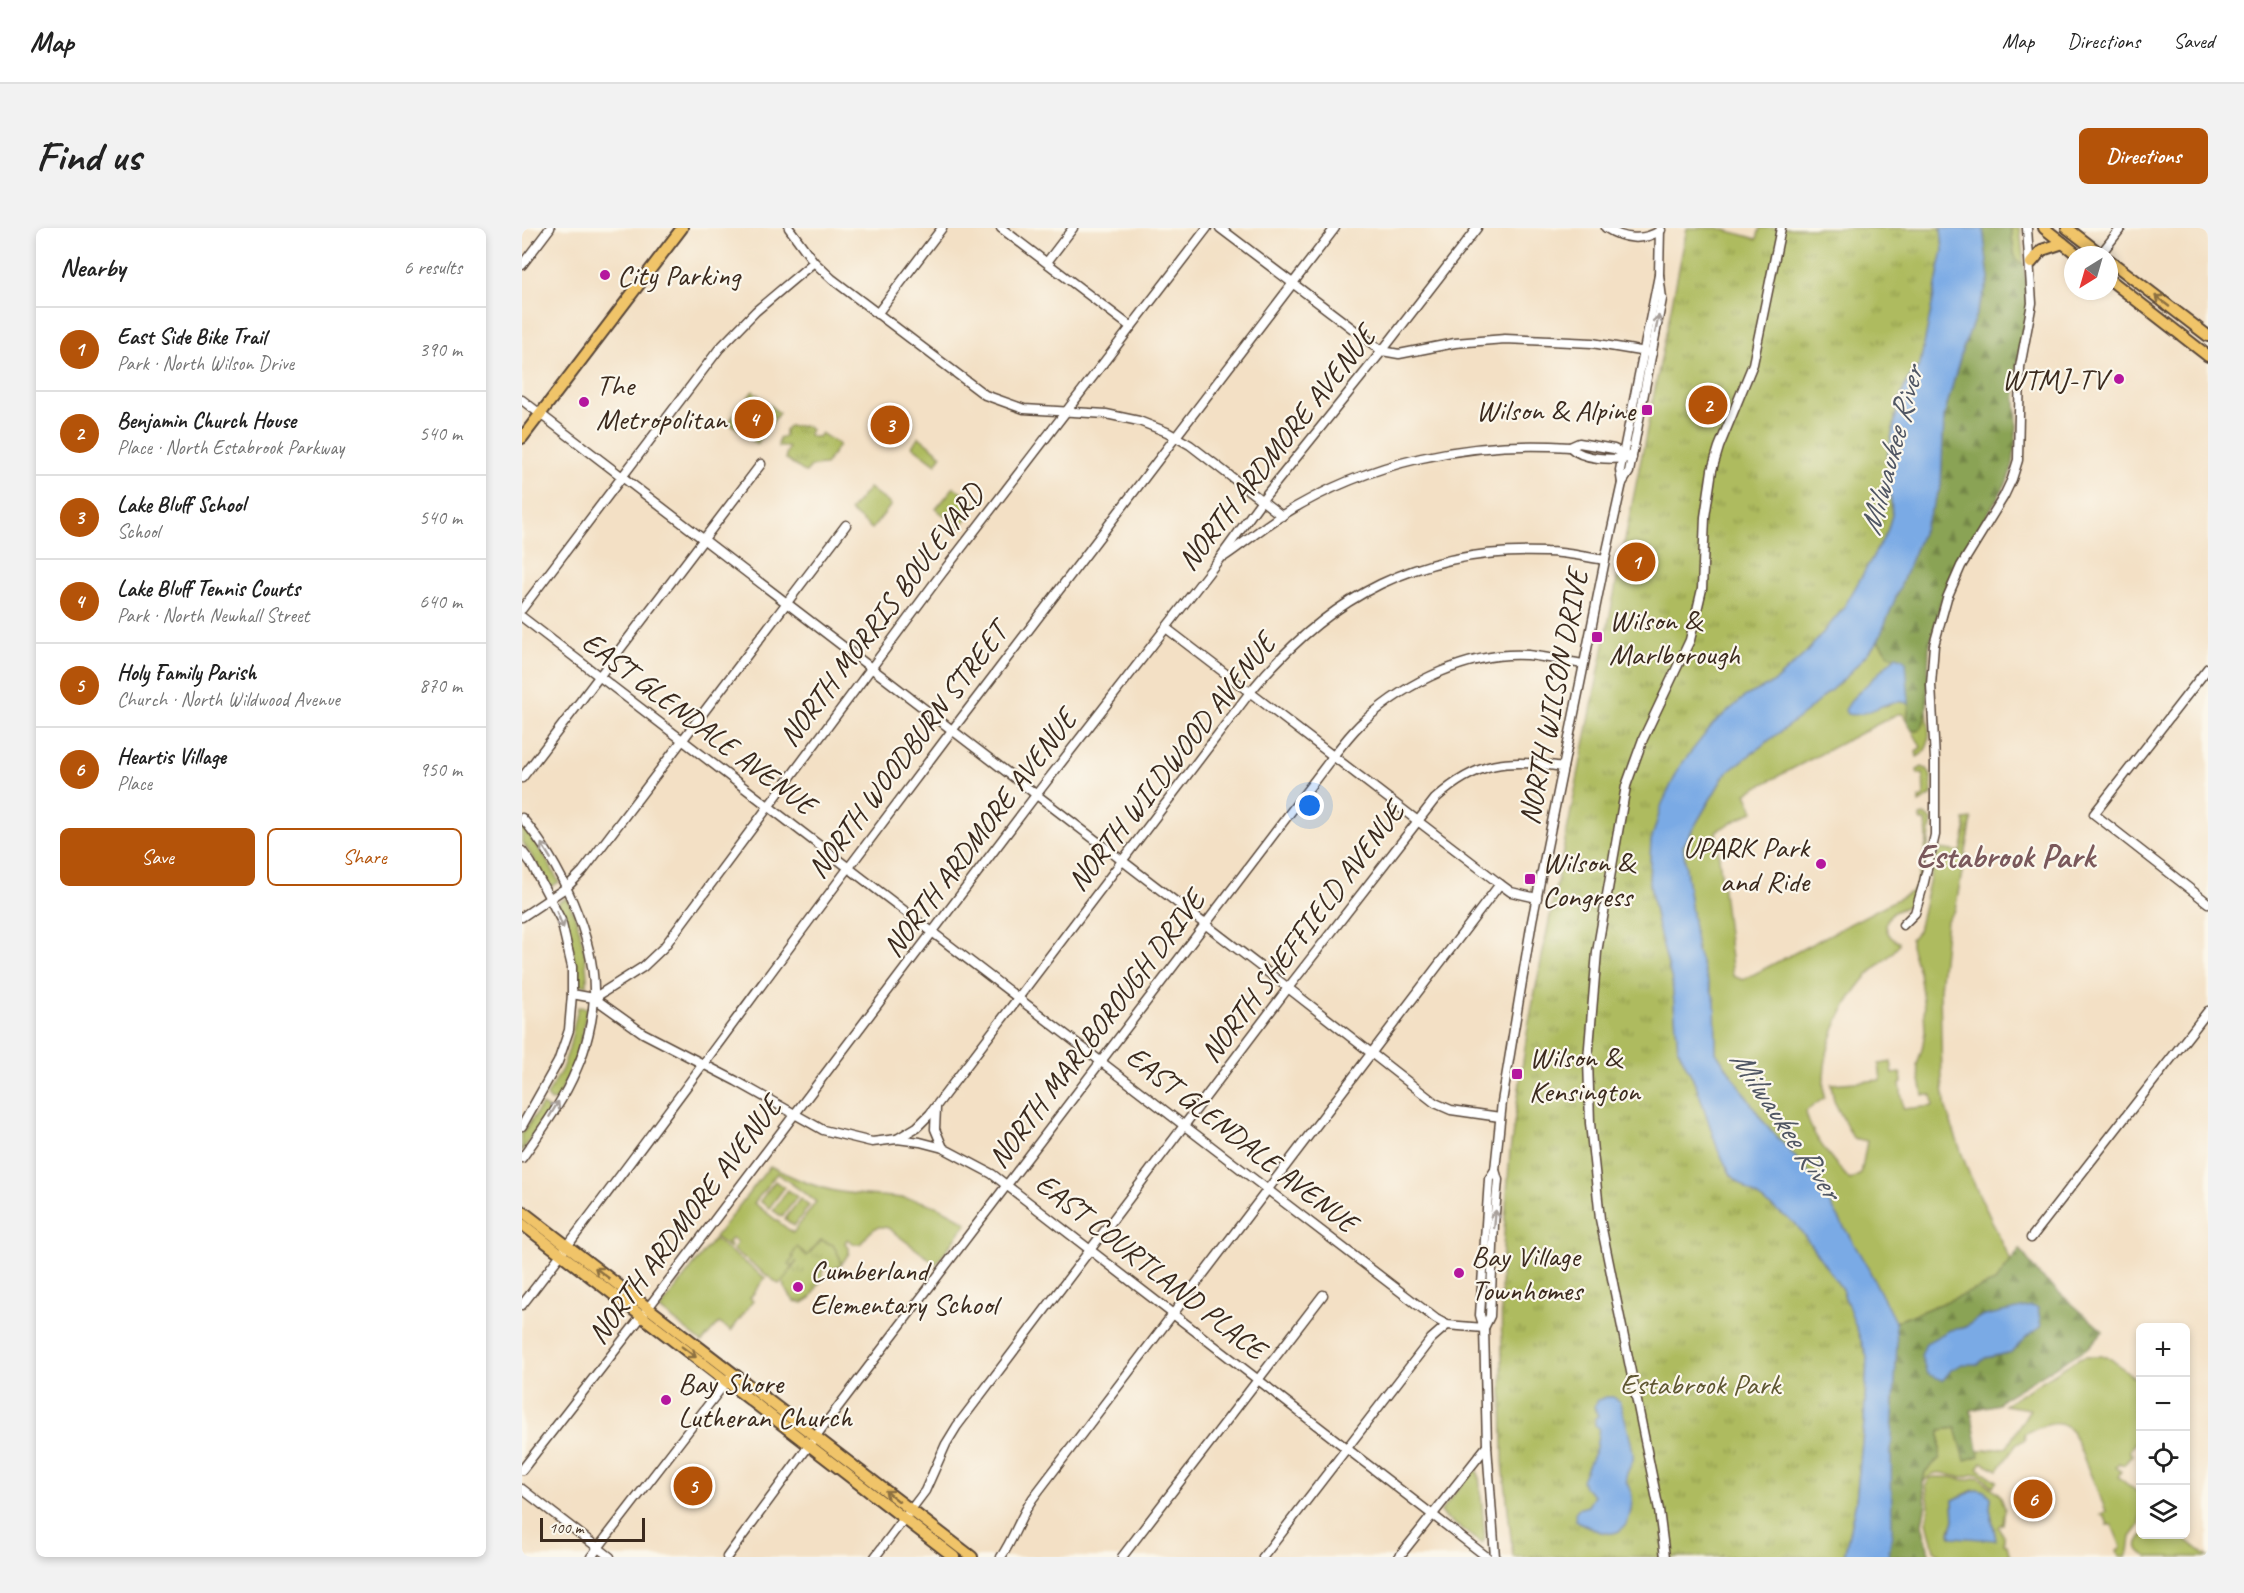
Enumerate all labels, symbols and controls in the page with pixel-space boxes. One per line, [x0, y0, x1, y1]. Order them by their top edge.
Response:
text: Map [30, 24, 73, 59]
text: Map [2002, 28, 2034, 54]
text: Directions [2067, 28, 2140, 54]
text: Saved [2173, 28, 2214, 54]
button: Directions [2079, 128, 2208, 184]
text: Find us [36, 130, 141, 183]
north arrow [2064, 246, 2118, 300]
text: Nearby [60, 251, 125, 284]
text: 6 results [403, 255, 462, 280]
place label: City Parking [617, 256, 742, 294]
marker: City Parking [598, 268, 612, 282]
one-way arrow [2154, 294, 2170, 307]
street label: NORTH ARDMORE AVENUE [1169, 315, 1386, 578]
one-way arrow [1652, 315, 1663, 335]
text: East Side Bike Trail [117, 323, 266, 351]
text: 1 [75, 337, 84, 362]
text: 390 m [419, 337, 462, 362]
text: Park · North Wilson Drive [117, 351, 294, 376]
water label: Milwaukee River [1849, 358, 1934, 539]
place label: WTMJ-TV [2001, 360, 2113, 398]
place label: The Metropolitan [596, 366, 728, 438]
marker: WTMJ-TV [2112, 372, 2126, 386]
pin: 2 [1688, 382, 1728, 428]
place label: Wilson & Alpine [1476, 391, 1637, 429]
marker: The Metropolitan [577, 395, 591, 409]
pin: 4 [734, 396, 774, 441]
pin: 3 [870, 402, 910, 448]
marker: Wilson & Alpine [1640, 403, 1654, 417]
text: Benjamin Church House [117, 407, 296, 435]
text: 2 [75, 421, 84, 446]
text: 540 m [419, 421, 462, 446]
text: Place · North Estabrook Parkway [117, 435, 344, 460]
street label: NORTH MORRIS BOULEVARD [770, 474, 994, 754]
text: Lake Bluff School [117, 491, 245, 519]
text: 3 [75, 505, 84, 530]
text: 540 m [419, 505, 462, 530]
text: School [117, 519, 160, 544]
pin: 1 [1616, 540, 1656, 584]
street label: NORTH WILSON DRIVE [1510, 563, 1597, 828]
text: Lake Bluff Tennis Courts [117, 575, 300, 603]
text: 4 [75, 589, 84, 614]
text: 640 m [419, 589, 462, 614]
place label: Wilson & Marlborough [1609, 601, 1740, 673]
text: Park · North Newhall Street [117, 603, 309, 628]
street label: NORTH WOODBURN STREET [798, 609, 1019, 886]
street label: EAST GLENDALE AVENUE [575, 623, 826, 826]
street label: NORTH WILDWOOD AVENUE [1058, 623, 1286, 899]
marker: Wilson & Marlborough [1590, 630, 1604, 644]
text: Holy Family Parish [117, 659, 256, 687]
text: 5 [75, 673, 84, 698]
text: 870 m [419, 673, 462, 698]
text: Church · North Wildwood Avenue [117, 687, 340, 712]
street label: NORTH ARDMORE AVENUE [873, 699, 1087, 964]
text: Heartis Village [117, 743, 226, 771]
text: 6 [75, 757, 84, 782]
text: 950 m [419, 757, 462, 782]
text: Place [117, 771, 152, 796]
street label: NORTH SHEFFIELD AVENUE [1191, 791, 1415, 1070]
your location [1295, 791, 1324, 820]
button: Save [60, 828, 255, 886]
button: Share [267, 828, 462, 886]
place label: UPARK Park and Ride [1682, 828, 1811, 900]
district label: Estabrook Park [1916, 835, 2097, 877]
one-way arrow [540, 843, 553, 860]
place label: Wilson & Congress [1542, 843, 1637, 915]
marker: UPARK Park and Ride [1814, 857, 1828, 871]
marker: Wilson & Congress [1523, 872, 1537, 886]
street label: NORTH MARLBOROUGH DRIVE [979, 879, 1215, 1175]
one-way arrow [555, 911, 566, 929]
street label: EAST GLENDALE AVENUE [1119, 1037, 1368, 1243]
place label: Wilson & Kensington [1529, 1038, 1641, 1110]
water label: Milwaukee River [1721, 1041, 1854, 1210]
marker: Wilson & Kensington [1510, 1067, 1524, 1081]
street label: NORTH ARDMORE AVENUE [578, 1086, 792, 1351]
one-way arrow [548, 1101, 560, 1118]
street label: EAST COURTLAND PLACE [1028, 1164, 1277, 1370]
one-way arrow [1490, 1210, 1501, 1230]
place label: Bay Village Townhomes [1471, 1237, 1585, 1309]
place label: Cumberland Elementary School [810, 1251, 1002, 1323]
one-way arrow [594, 1266, 610, 1279]
marker: Bay Village Townhomes [1452, 1266, 1466, 1280]
marker: Cumberland Elementary School [791, 1280, 805, 1294]
map controls [2136, 1323, 2190, 1539]
button: + [2136, 1323, 2190, 1377]
one-way arrow [680, 1346, 696, 1358]
place label: Bay Shore Lutheran Church [678, 1364, 853, 1436]
park label: Estabrook Park [1620, 1365, 1782, 1403]
button: − [2136, 1377, 2190, 1431]
marker: Bay Shore Lutheran Church [659, 1393, 673, 1407]
button: locate [2136, 1431, 2190, 1485]
pin: 5 [674, 1464, 712, 1508]
pin: 6 [2014, 1476, 2052, 1522]
button: layers [2136, 1485, 2190, 1539]
one-way arrow [885, 1489, 901, 1502]
scale bar [540, 1515, 645, 1542]
text: 100 m [549, 1518, 583, 1538]

